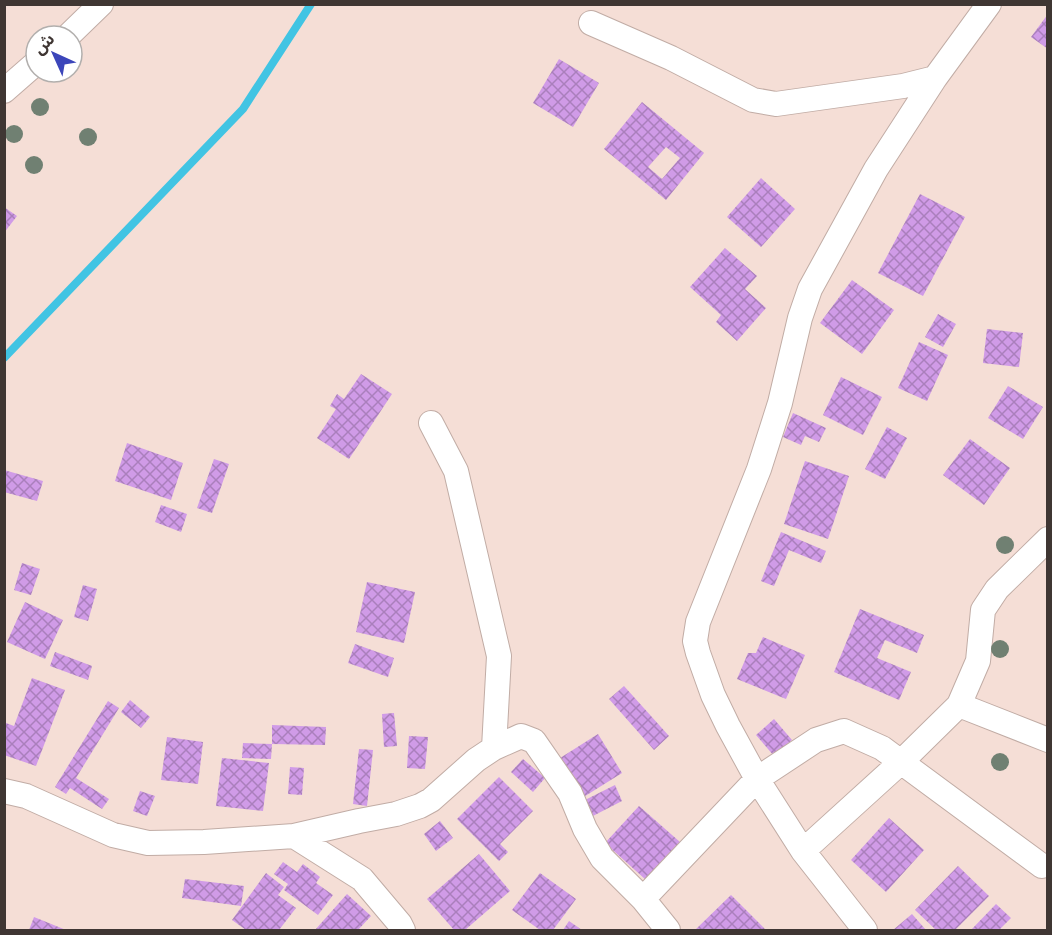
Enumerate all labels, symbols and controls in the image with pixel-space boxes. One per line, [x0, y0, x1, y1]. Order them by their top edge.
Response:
north arrow [24, 24, 84, 84]
text: ش [29, 29, 58, 58]

